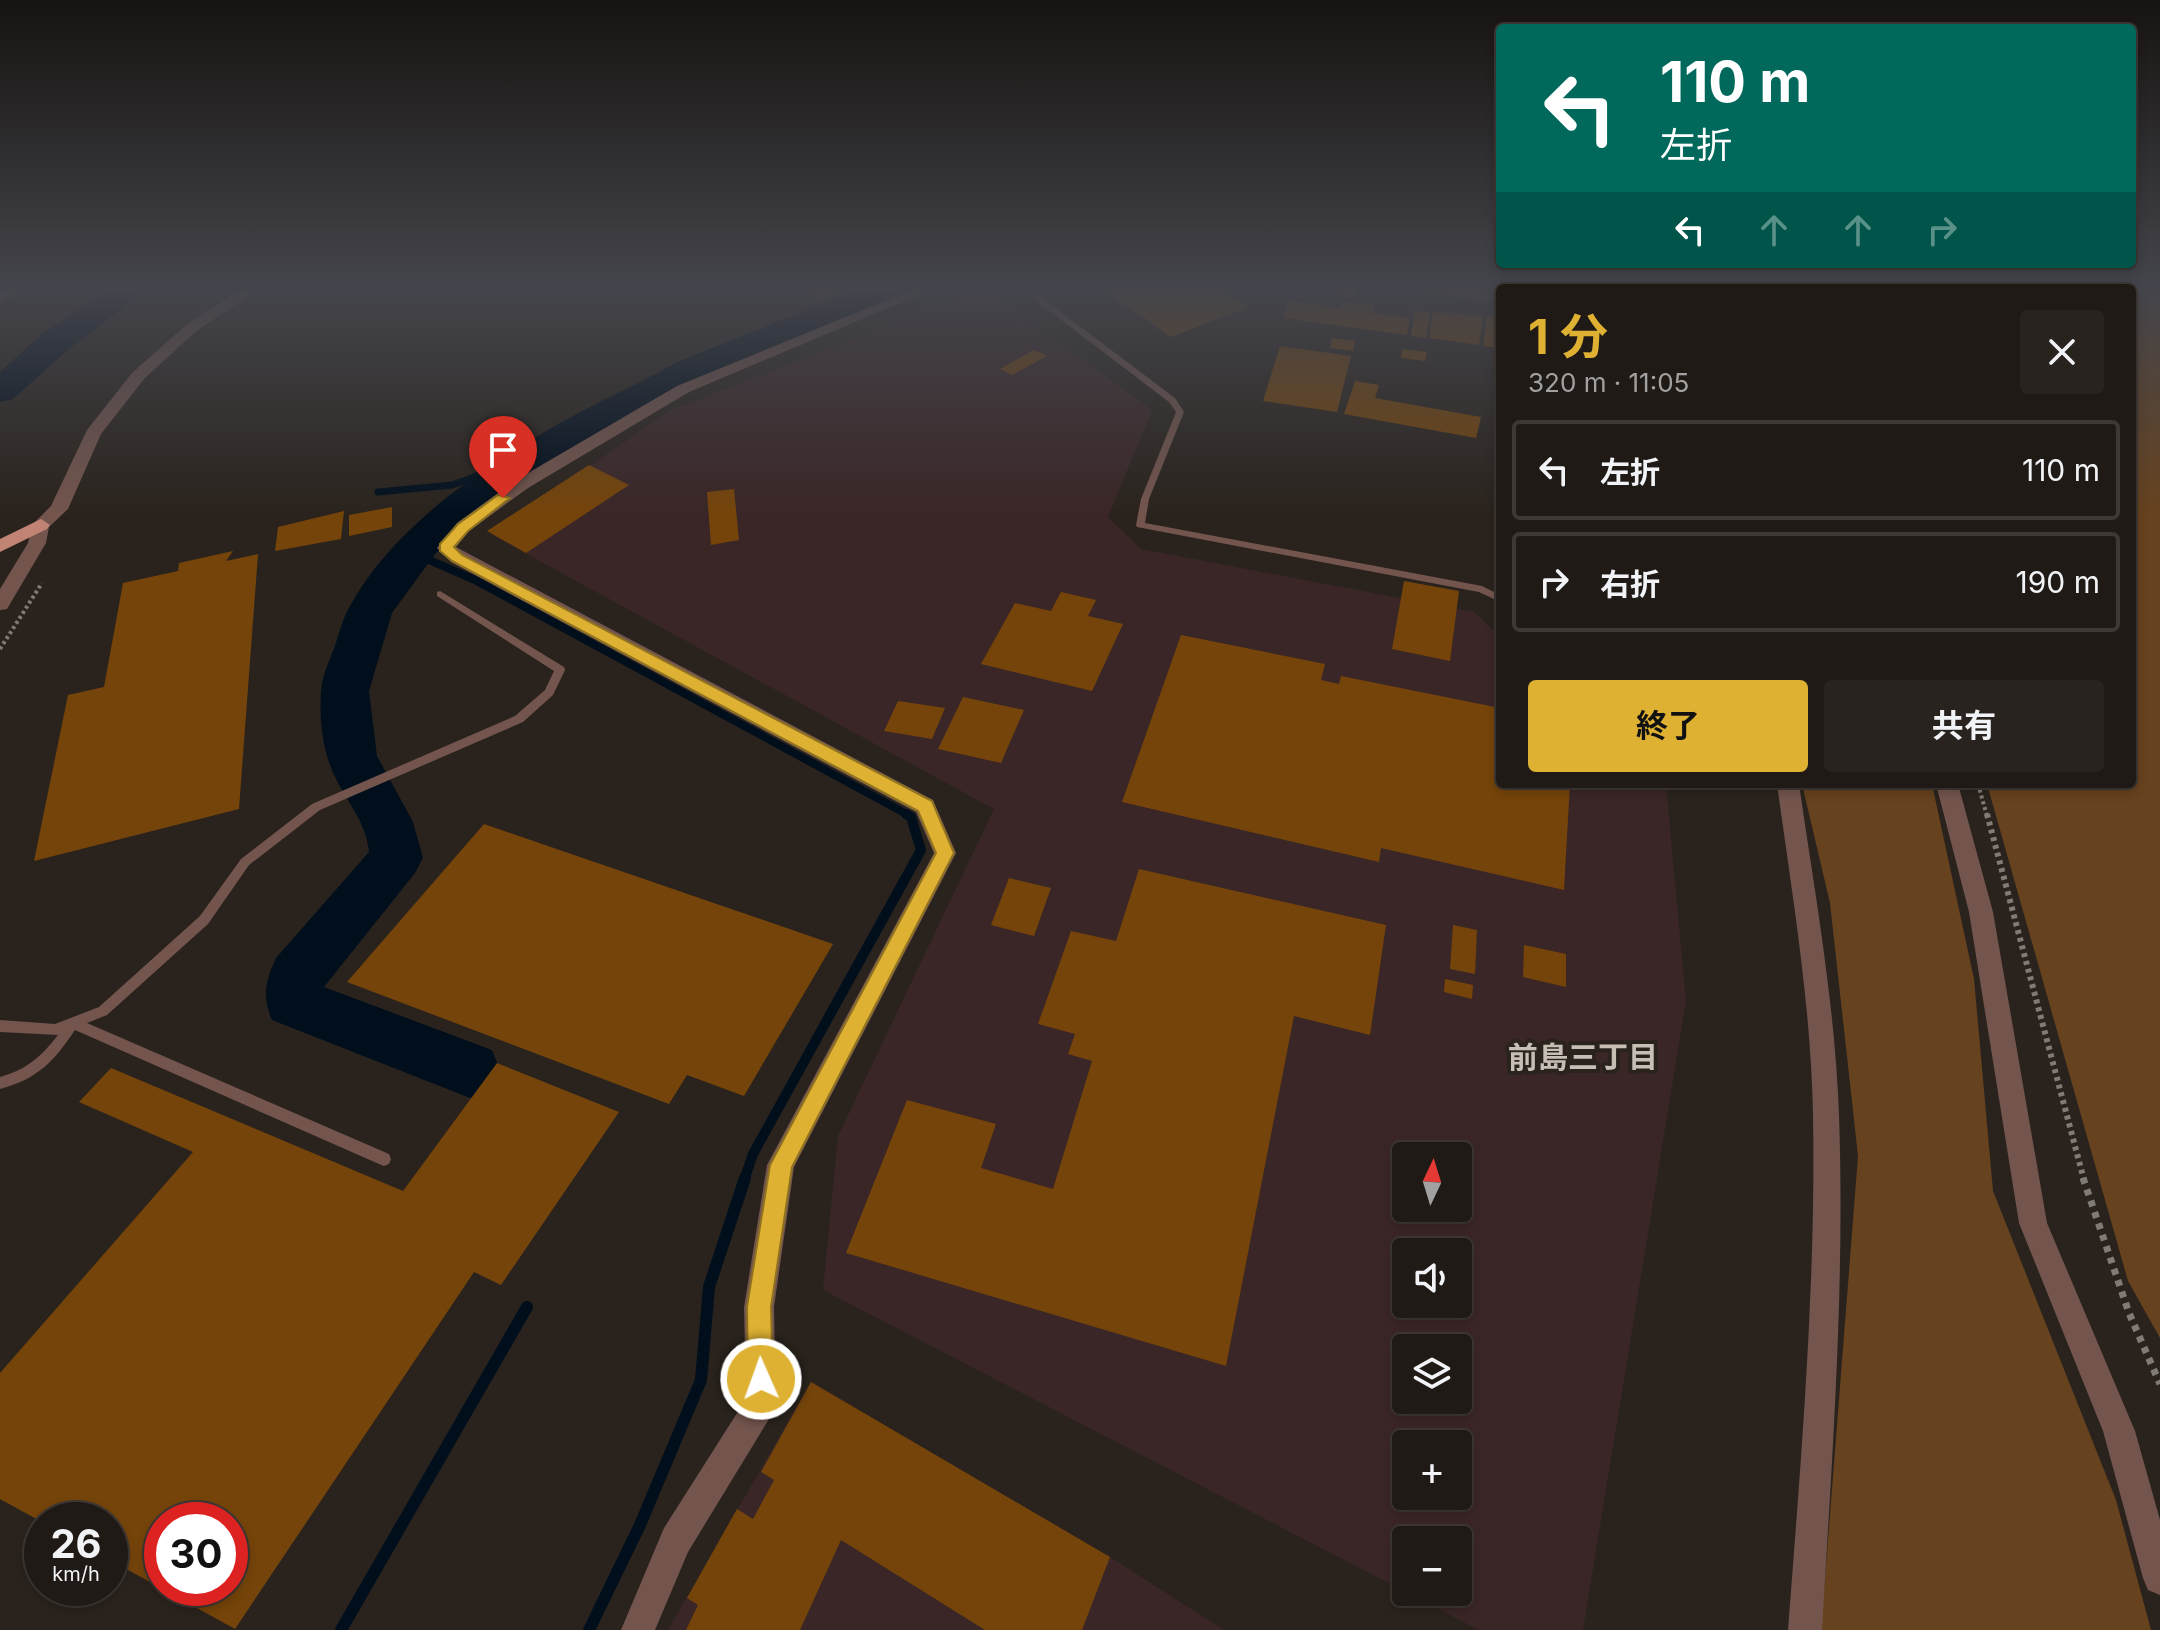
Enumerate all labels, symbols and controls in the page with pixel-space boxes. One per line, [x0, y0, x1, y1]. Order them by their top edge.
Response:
text: 110 m [1660, 48, 1810, 116]
icon: left [1528, 56, 1632, 160]
text: 左折 [1660, 123, 1732, 167]
icon: left [1668, 208, 1712, 252]
icon: ahead [1752, 208, 1796, 252]
icon: ahead [1836, 208, 1880, 252]
icon: right [1920, 208, 1964, 252]
text: 1 分 [1528, 307, 1608, 366]
button: close [2020, 310, 2104, 394]
text: 320 m · 11:05 [1528, 367, 1689, 398]
pin [469, 416, 537, 498]
icon: arrive [481, 428, 525, 472]
icon: left [1532, 448, 1576, 492]
text: 110 m [2022, 452, 2100, 488]
text: 左折 [1600, 454, 1660, 490]
icon: right [1532, 560, 1576, 604]
text: 190 m [2016, 564, 2100, 600]
text: 右折 [1600, 566, 1660, 602]
button: 終了 [1528, 680, 1808, 772]
button: 共有 [1824, 680, 2104, 772]
district label: 前島三丁目 [1508, 1039, 1658, 1075]
north arrow [1392, 1142, 1472, 1222]
map controls [1392, 1142, 1472, 1606]
button: sound [1392, 1238, 1472, 1318]
button: layers [1392, 1334, 1472, 1414]
position arrow [719, 1337, 803, 1421]
button: + [1392, 1430, 1472, 1510]
speed limit sign: 30 [144, 1502, 248, 1606]
text: 26 [50, 1519, 102, 1568]
button: − [1392, 1526, 1472, 1606]
text: km/h [52, 1562, 100, 1586]

